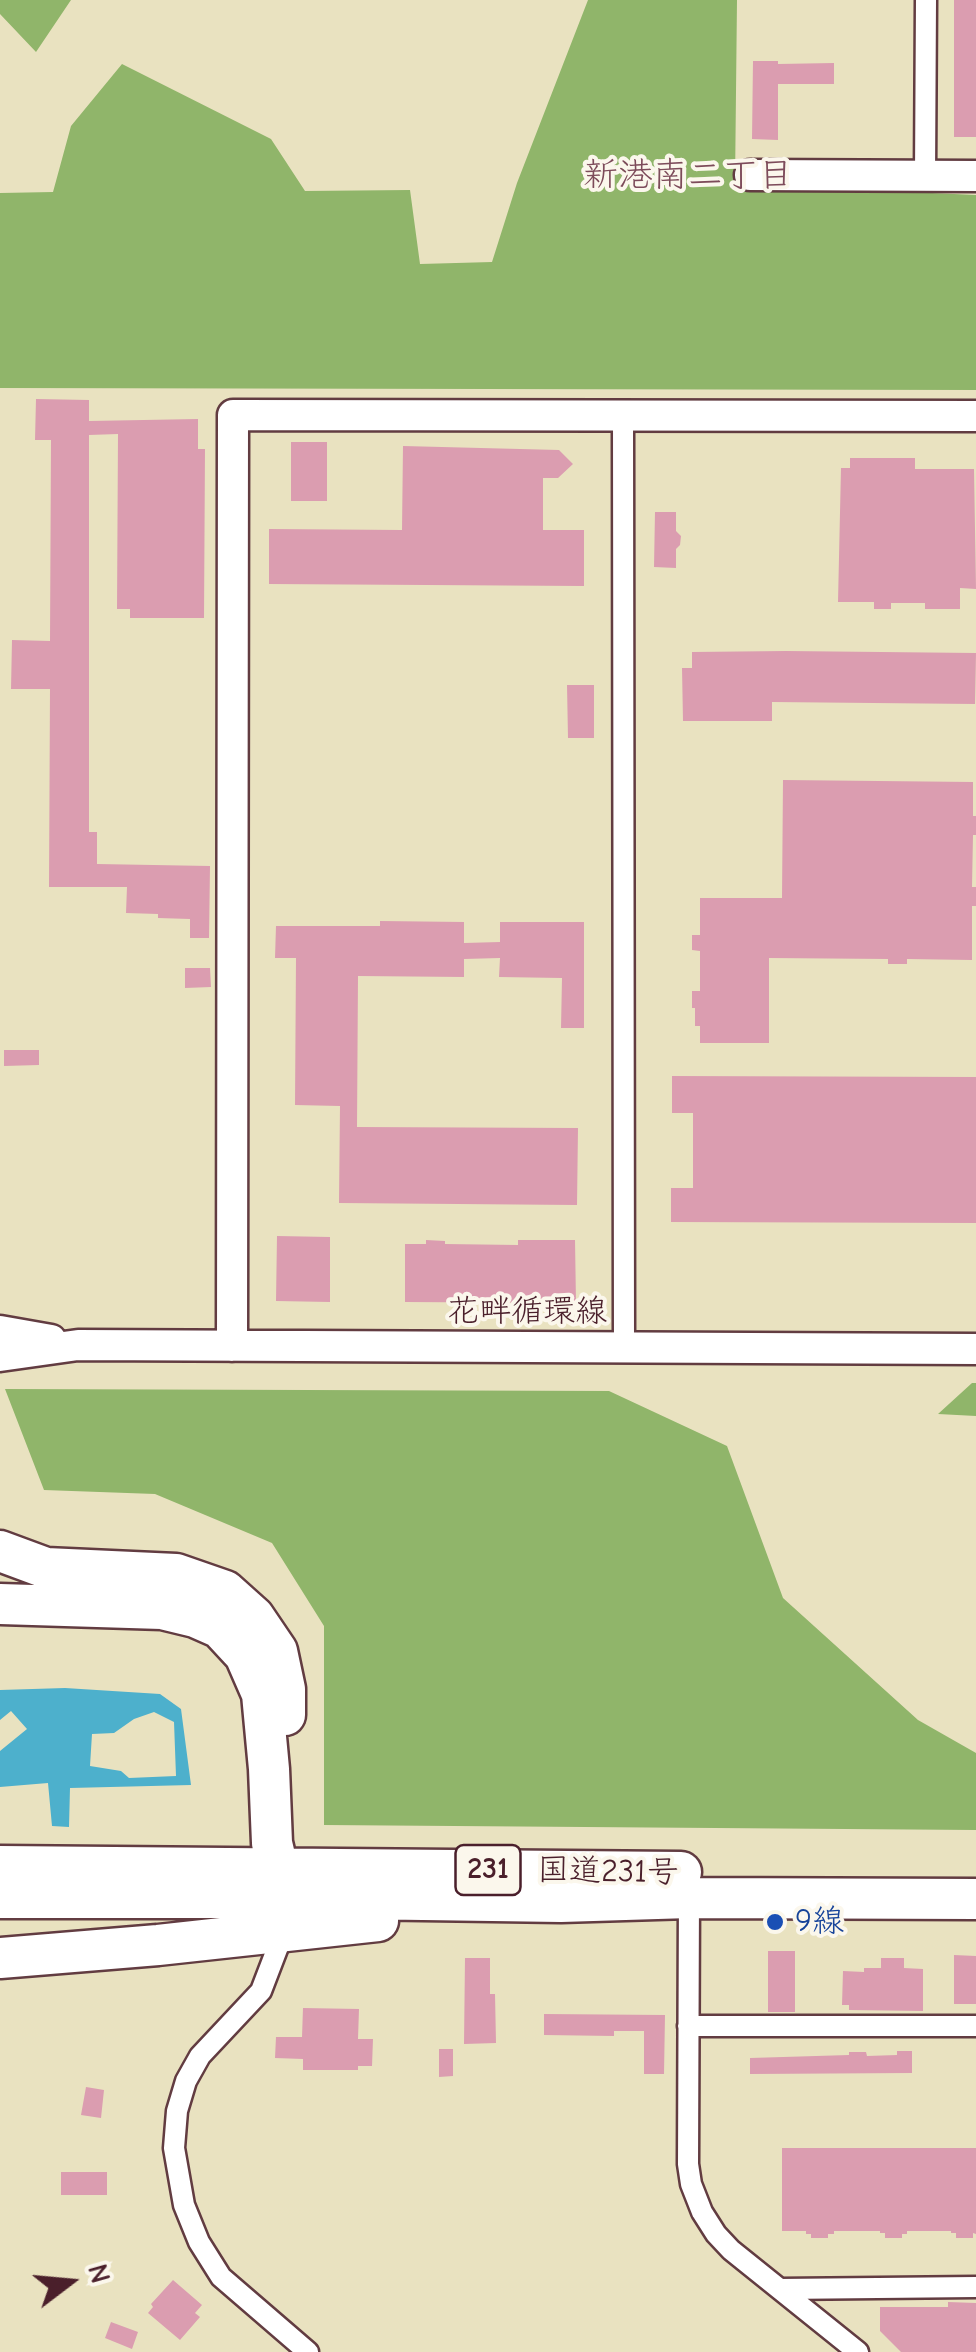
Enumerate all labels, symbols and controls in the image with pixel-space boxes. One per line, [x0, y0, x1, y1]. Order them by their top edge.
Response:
district label: 新港南二丁目 [583, 155, 793, 197]
street label: 花畔循環線 [447, 1293, 607, 1331]
road number: 231 [456, 1845, 520, 1895]
street label: 国道231号 [537, 1852, 679, 1892]
place label: 9線 [795, 1903, 844, 1941]
marker: 9線 [764, 1911, 786, 1933]
north arrow [20, 2232, 120, 2332]
text: N [81, 2261, 117, 2287]

